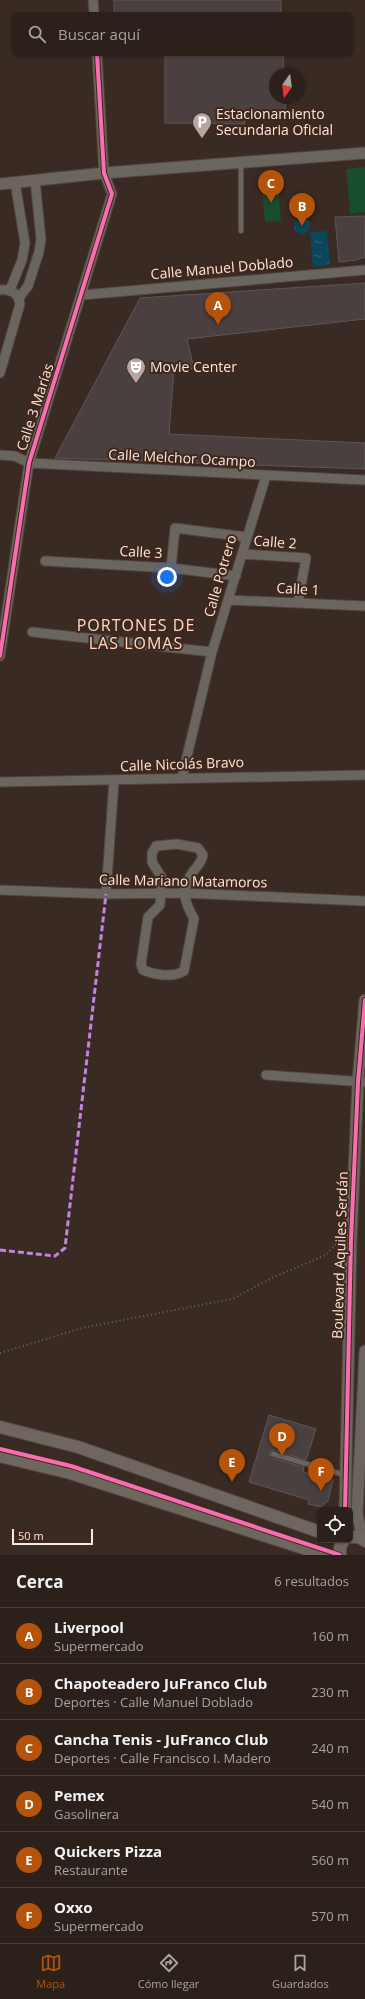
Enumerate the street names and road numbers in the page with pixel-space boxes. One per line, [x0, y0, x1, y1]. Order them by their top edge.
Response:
street label: Calle Manuel Doblado [150, 252, 294, 283]
street label: Calle 3 Marías [11, 360, 58, 453]
street label: Calle Melchor Ocampo [108, 444, 256, 471]
street label: Calle 2 [253, 531, 297, 552]
street label: Calle Potrero [199, 533, 240, 619]
street label: Calle 3 [119, 541, 163, 562]
street label: Calle 1 [276, 578, 320, 599]
street label: Calle Nicolás Bravo [120, 752, 244, 775]
street label: Calle Mariano Matamoros [99, 870, 268, 891]
street label: Boulevard Aquiles Serdán [327, 1171, 352, 1339]

